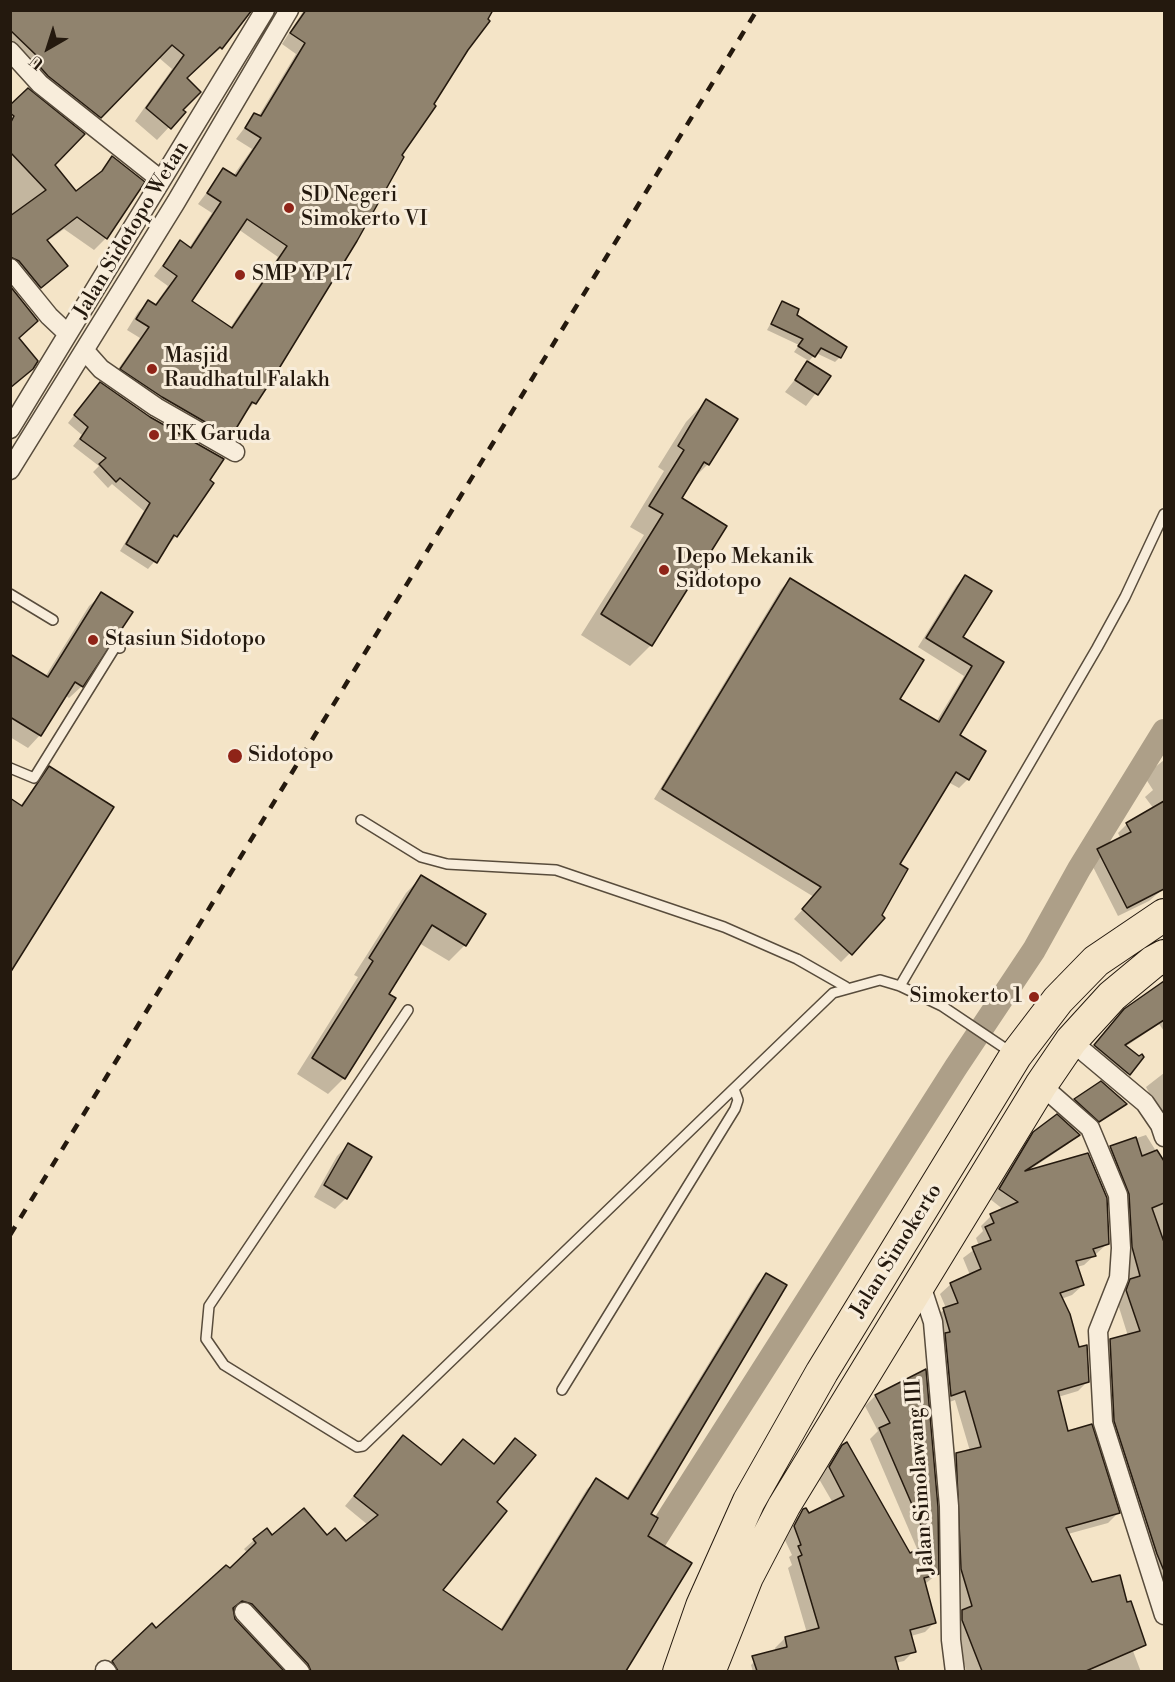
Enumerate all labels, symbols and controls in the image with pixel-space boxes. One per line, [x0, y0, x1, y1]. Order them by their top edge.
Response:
north arrow [18, 18, 78, 78]
text: U [26, 50, 48, 74]
street label: Jalan Sidotopo Wetan [69, 137, 195, 323]
place label: SD Negeri Simokerto VI [301, 183, 428, 233]
marker: SD Negeri Simokerto VI [282, 201, 296, 215]
place label: SMP YP 17 [252, 262, 352, 288]
marker: SMP YP 17 [233, 268, 247, 282]
place label: Masjid Raudhatul Falakh [164, 344, 330, 394]
marker: Masjid Raudhatul Falakh [145, 362, 159, 376]
place label: TK Garuda [166, 422, 271, 448]
marker: TK Garuda [147, 428, 161, 442]
place label: Depo Mekanik Sidotopo [676, 545, 813, 595]
marker: Depo Mekanik Sidotopo [657, 563, 671, 577]
place label: Stasiun Sidotopo [105, 627, 266, 653]
marker: Stasiun Sidotopo [86, 633, 100, 647]
place label: Sidotopo [248, 743, 333, 769]
marker: Sidotopo [226, 747, 244, 765]
place label: Simokerto 1 [909, 984, 1022, 1010]
marker: Simokerto 1 [1027, 990, 1041, 1004]
street label: Jalan Simokerto [846, 1180, 948, 1322]
street label: Jalan Simolawang III [902, 1378, 940, 1576]

